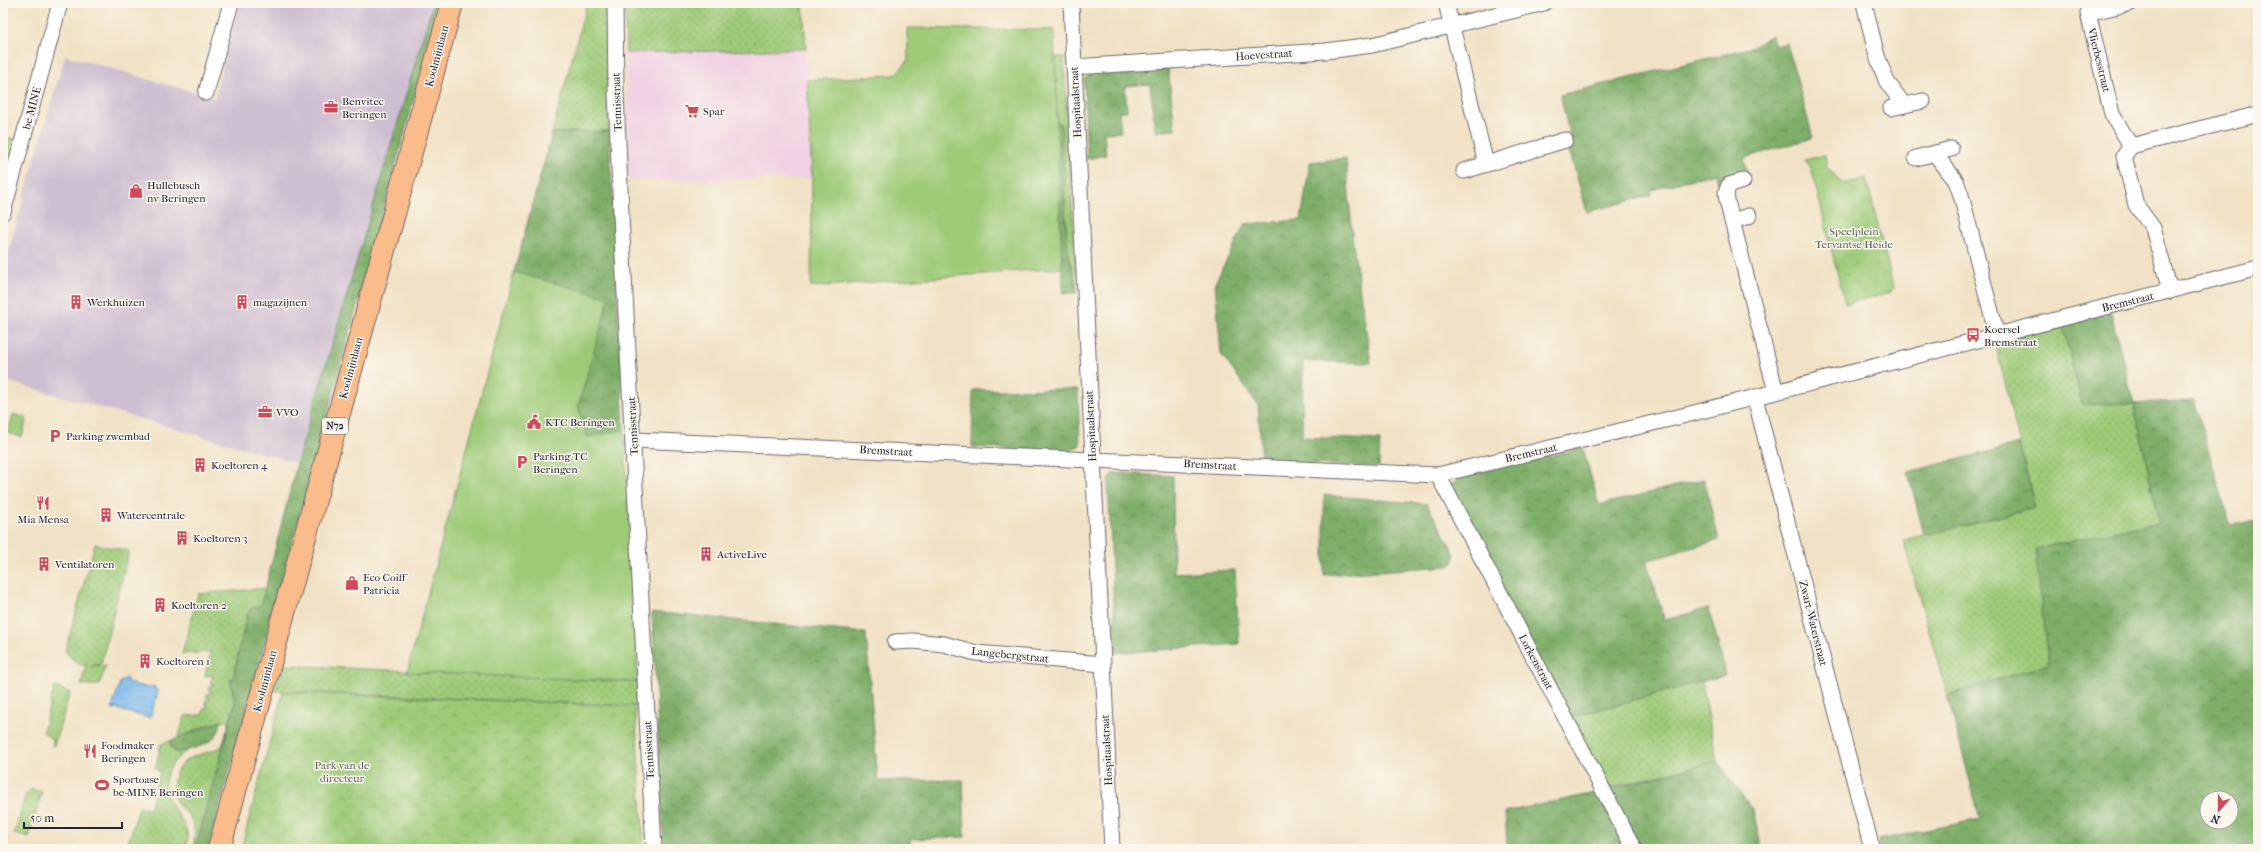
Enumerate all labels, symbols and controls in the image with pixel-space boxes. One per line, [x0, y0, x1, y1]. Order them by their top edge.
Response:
street label: Koolmijnlaan [423, 23, 452, 88]
street label: Vlierbesstraat [2085, 26, 2113, 94]
street label: Hoevestraat [1235, 47, 1293, 63]
street label: Hospitaalstraat [1068, 66, 1084, 138]
street label: Tennisstraat [609, 72, 625, 132]
street label: be-MINE [20, 85, 44, 132]
place label: Benvitec Beringen [342, 95, 387, 121]
office icon: Benvitec Beringen [323, 99, 339, 115]
supermarket icon: Spar [684, 103, 700, 119]
place label: Spar [703, 105, 725, 118]
place label: Hullebusch nv Beringen [147, 179, 206, 205]
shop icon: Hullebusch nv Beringen [128, 183, 144, 199]
park label: Speelplein Tervantse Heide [1815, 225, 1893, 251]
street label: Bremstraat [2101, 289, 2155, 315]
building icon: Werkhuizen [68, 294, 84, 310]
building icon: magazijnen [234, 294, 250, 310]
place label: Werkhuizen [86, 296, 146, 309]
place label: magazijnen [253, 296, 308, 309]
place label: Koersel Bremstraat [1984, 323, 2037, 349]
bus stop icon: Koersel Bremstraat [1965, 327, 1981, 343]
street label: Koolmijnlaan [337, 335, 366, 400]
street label: Hospitaalstraat [1083, 390, 1099, 462]
street label: Tennisstraat [625, 396, 641, 456]
office icon: VVO [257, 404, 273, 420]
place label: VVO [275, 406, 299, 419]
public building icon: KTC Beringen [526, 414, 542, 430]
place label: KTC Beringen [545, 416, 615, 429]
road number: N72 [322, 418, 348, 434]
parking icon: Parking zwembad [47, 428, 63, 444]
place label: Parking zwembad [66, 430, 151, 443]
street label: Bremstraat [1504, 441, 1558, 465]
street label: Bremstraat [859, 443, 913, 459]
place label: Parking TC Beringen [533, 450, 588, 476]
parking icon: Parking TC Beringen [514, 454, 530, 470]
building icon: Koeltoren 4 [192, 457, 208, 473]
street label: Bremstraat [1183, 457, 1237, 473]
place label: Koeltoren 4 [211, 459, 268, 472]
restaurant icon: Mia Mensa [35, 495, 51, 511]
building icon: Watercentrale [98, 507, 114, 523]
place label: Watercentrale [116, 509, 185, 522]
place label: Mia Mensa [17, 513, 70, 526]
building icon: Koeltoren 3 [174, 530, 190, 546]
place label: Koeltoren 3 [193, 532, 248, 545]
building icon: ActiveLive [698, 546, 714, 562]
place label: ActiveLive [716, 548, 768, 561]
building icon: Ventilatoren [36, 556, 52, 572]
place label: Ventilatoren [54, 558, 115, 571]
place label: Eco Coiff Patricia [363, 571, 408, 597]
shop icon: Eco Coiff Patricia [344, 575, 360, 591]
street label: Zwart-Waterstraat [1796, 579, 1830, 667]
building icon: Koeltoren 2 [152, 597, 168, 613]
place label: Koeltoren 2 [171, 599, 227, 612]
street label: Lorkenstraat [1516, 632, 1556, 692]
street label: Langebergstraat [971, 644, 1050, 666]
street label: Koolmijnlaan [251, 648, 280, 713]
building icon: Koeltoren 1 [137, 653, 153, 669]
place label: Koeltoren 1 [156, 655, 210, 668]
street label: Hospitaalstraat [1099, 714, 1115, 786]
street label: Tennisstraat [641, 720, 657, 780]
place label: Foodmaker Beringen [101, 739, 154, 765]
restaurant icon: Foodmaker Beringen [82, 743, 98, 759]
park label: Park van de directeur [315, 759, 370, 785]
place label: Sportoase be-MINE Beringen [112, 773, 204, 799]
sports icon: Sportoase be-MINE Beringen [94, 777, 110, 793]
north arrow [2199, 790, 2239, 830]
scale bar [24, 804, 122, 830]
text: 50 m [30, 811, 54, 825]
text: N [2209, 811, 2222, 826]

